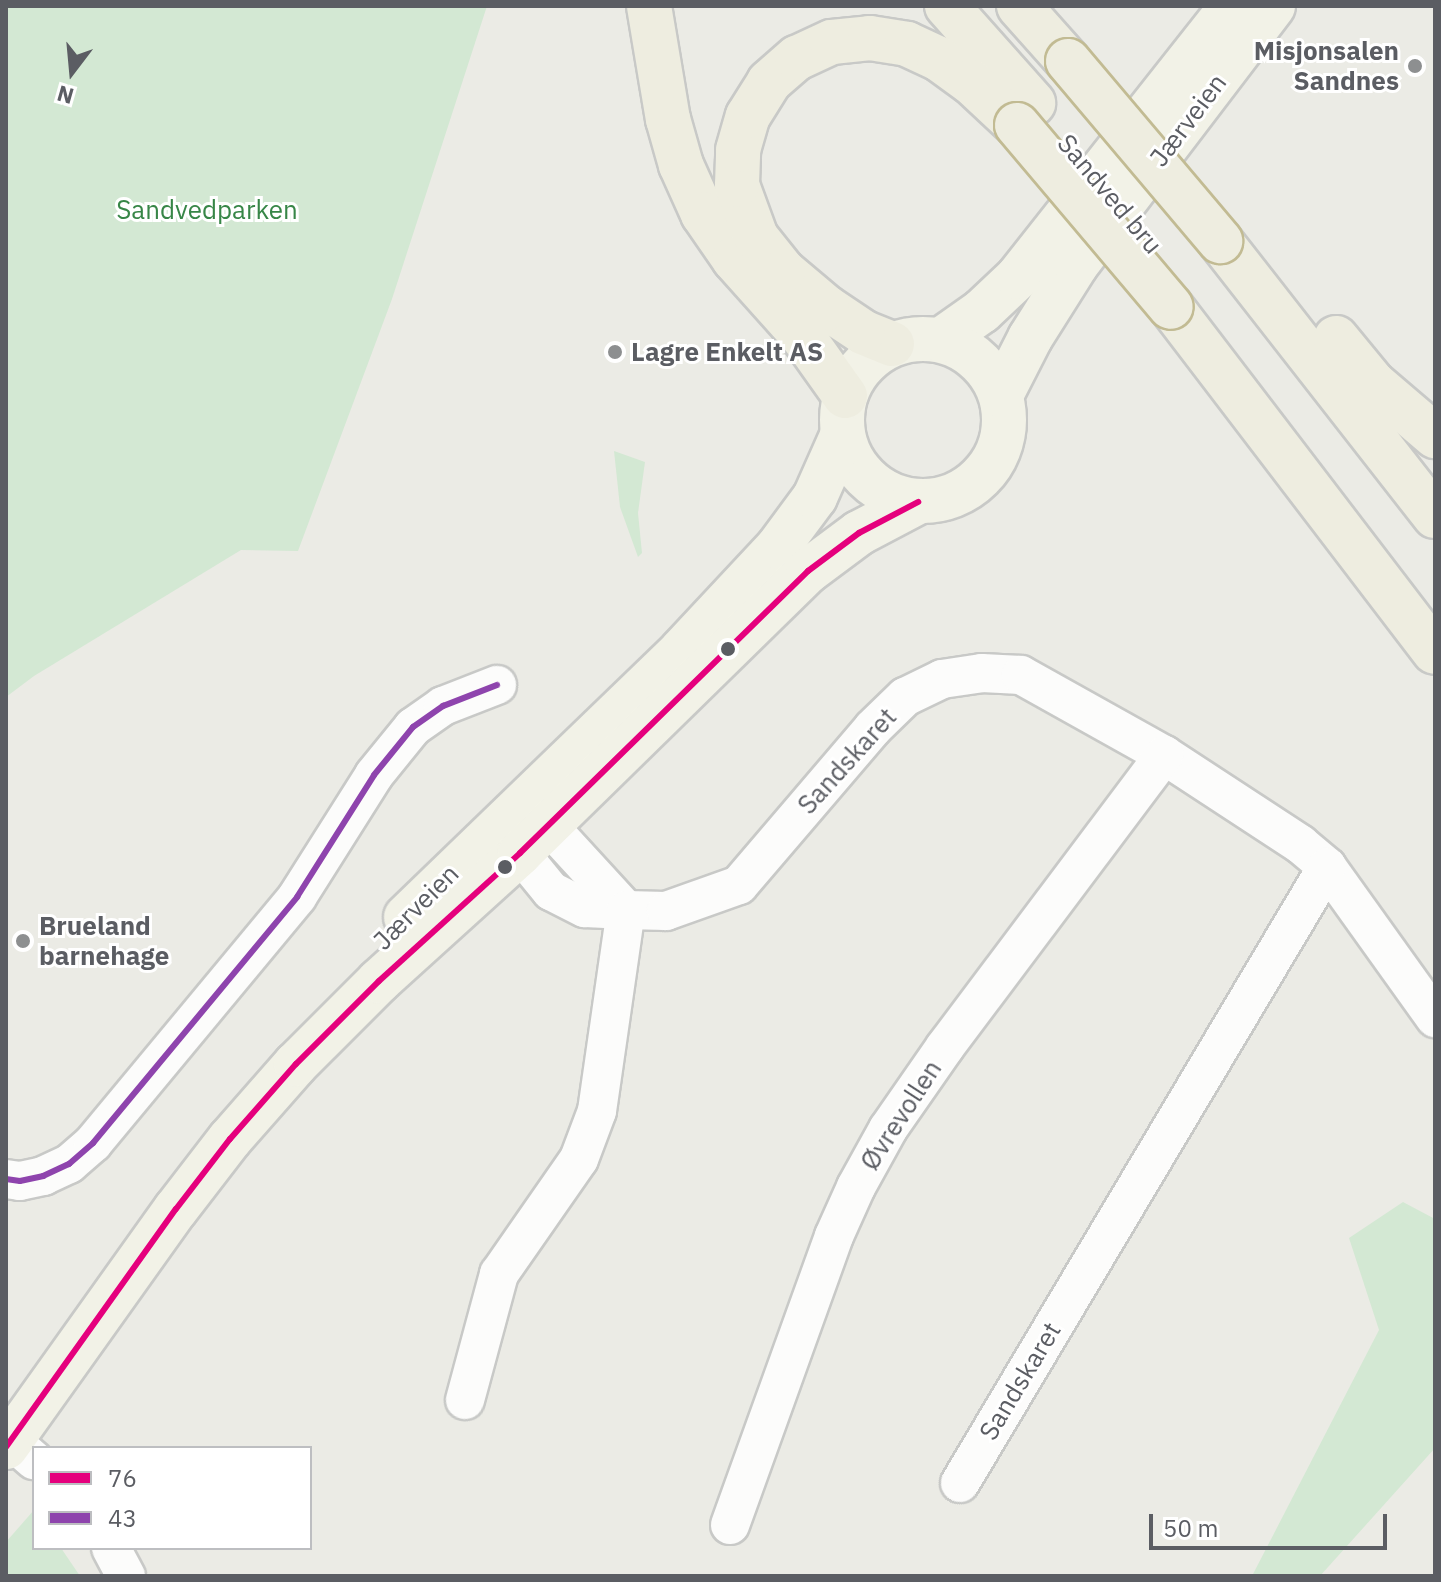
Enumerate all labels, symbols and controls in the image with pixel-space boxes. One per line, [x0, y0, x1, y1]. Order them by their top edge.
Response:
north arrow [32, 32, 112, 112]
place label: Misjonsalen Sandnes [1254, 35, 1399, 96]
marker: Misjonsalen Sandnes [1406, 57, 1424, 75]
street label: Jærveien [1143, 68, 1233, 172]
text: N [54, 79, 77, 112]
street label: Sandved bru [1051, 128, 1169, 260]
park label: Sandvedparken [116, 194, 298, 226]
place label: Lagre Enkelt AS [631, 336, 823, 368]
marker: Lagre Enkelt AS [606, 343, 624, 361]
unlabelled marker [720, 641, 736, 657]
street label: Sandskaret [791, 702, 903, 820]
street label: Jærveien [367, 858, 465, 956]
unlabelled marker [497, 859, 513, 875]
place label: Brueland barnehage [39, 910, 169, 972]
marker: Brueland barnehage [14, 932, 32, 950]
street label: Øvrevollen [854, 1054, 948, 1176]
street label: Sandskaret [973, 1316, 1067, 1446]
legend [32, 1446, 312, 1550]
text: 76 [108, 1462, 137, 1494]
scale bar [1153, 1498, 1391, 1548]
text: 43 [108, 1502, 137, 1534]
text: 50 m [1163, 1512, 1218, 1544]

